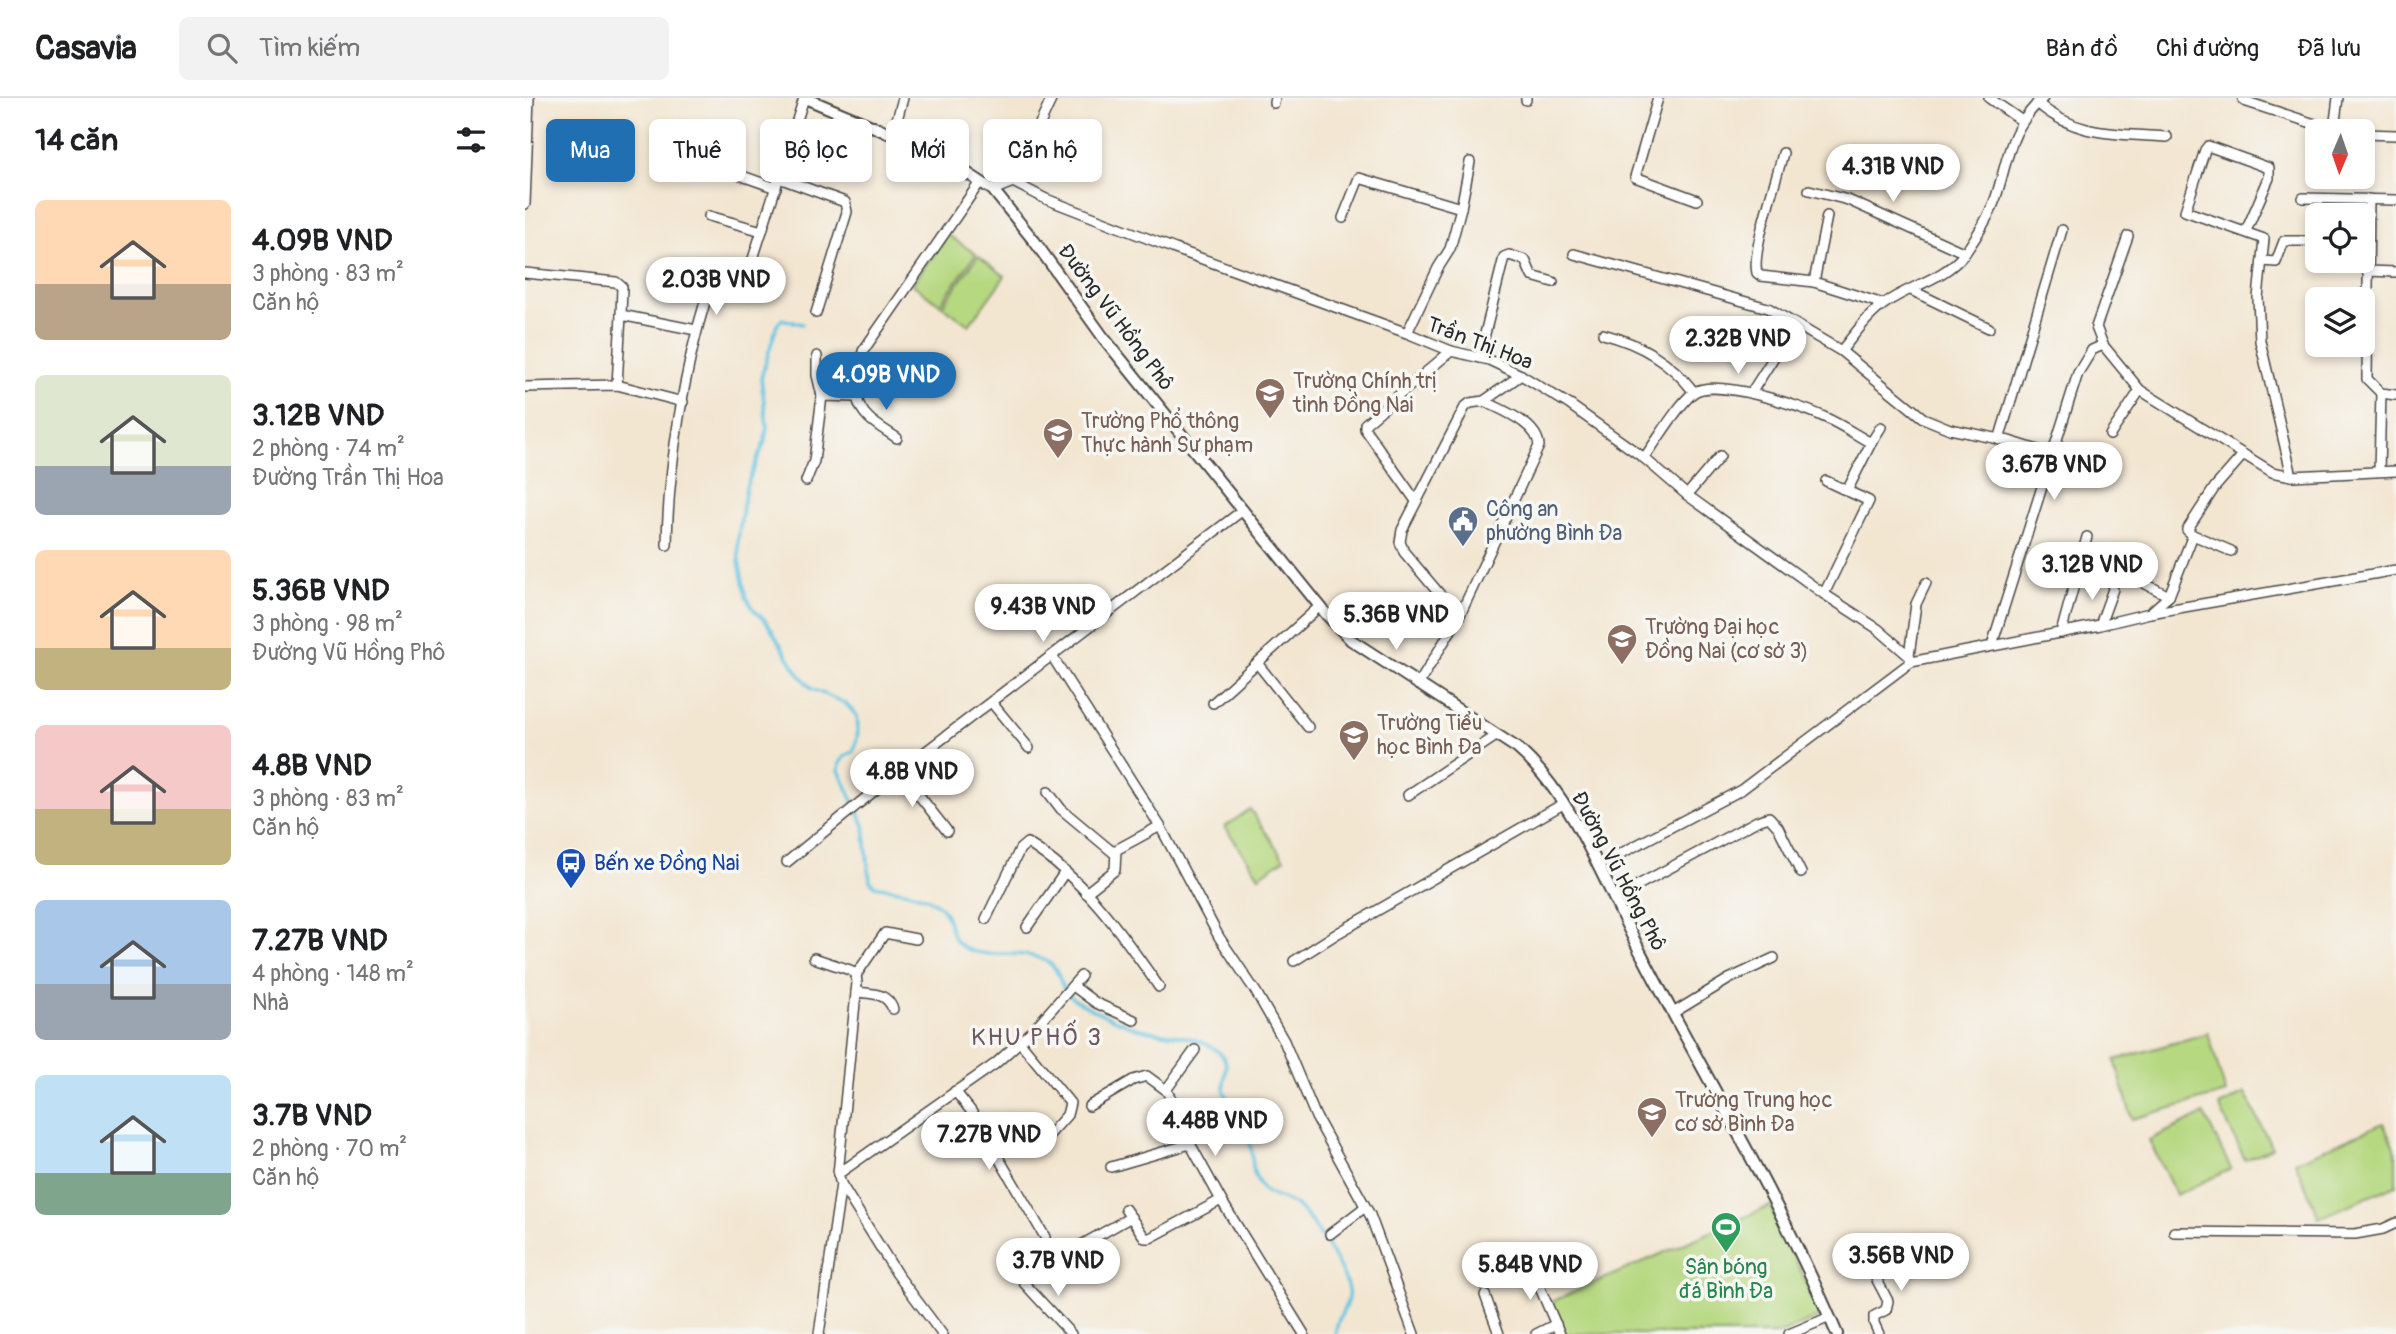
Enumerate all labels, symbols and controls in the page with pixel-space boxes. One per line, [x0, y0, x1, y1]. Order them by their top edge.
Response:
search box [179, 17, 669, 80]
text: Casavia [35, 28, 137, 69]
icon: search [203, 29, 241, 67]
text: Tìm kiếm [259, 32, 360, 64]
text: Bản đồ [2046, 34, 2118, 63]
text: Chỉ đường [2156, 34, 2259, 63]
text: Đã lưu [2297, 34, 2361, 63]
chip: Mua [546, 119, 635, 182]
chip: Thuê [649, 119, 746, 182]
chip: Bộ lọc [760, 119, 872, 182]
chip: Mới [886, 119, 969, 182]
chip: Căn hộ [983, 119, 1102, 182]
north arrow [2305, 119, 2375, 189]
map controls [2305, 119, 2375, 357]
icon: filters [452, 121, 490, 159]
text: 14 căn [35, 122, 118, 159]
pin: 4.31B VND [1813, 144, 1973, 204]
text: 4.31B VND [1842, 152, 1944, 181]
button: locate [2305, 203, 2375, 273]
text: 4.09B VND [252, 222, 392, 259]
icon: home [91, 228, 175, 312]
street label: Đường Vũ Hồng Phô [1052, 238, 1180, 396]
pin: 2.03B VND [636, 258, 796, 317]
text: 3 phòng · 83 m² [252, 259, 404, 288]
text: 2.03B VND [662, 265, 770, 294]
button: layers [2305, 287, 2375, 357]
text: Căn hộ [252, 288, 319, 317]
street label: Trần Thị Hoa [1423, 310, 1537, 376]
pin: 2.32B VND [1658, 316, 1818, 376]
text: 2.32B VND [1685, 324, 1791, 353]
pin: 4.09B VND [806, 352, 966, 412]
text: 4.09B VND [832, 360, 940, 389]
place label: Trường Chính trị tỉnh Đồng Nai [1292, 368, 1437, 419]
school or university icon: Trường Chính trị tỉnh Đồng Nai [1253, 376, 1287, 420]
text: 3.12B VND [252, 397, 384, 434]
icon: home [91, 403, 175, 487]
place label: Trường Phổ thông Thực hành Sư phạm [1081, 407, 1253, 459]
school or university icon: Trường Phổ thông Thực hành Sư phạm [1041, 416, 1075, 460]
text: 2 phòng · 74 m² [252, 434, 405, 463]
pin: 3.67B VND [1974, 442, 2134, 502]
text: 3.67B VND [2002, 450, 2106, 479]
text: Đường Trần Thị Hoa [252, 463, 444, 492]
place label: Công an phường Bình Đa [1486, 496, 1622, 547]
public building icon: Công an phường Bình Đa [1446, 504, 1480, 548]
pin: 3.12B VND [2012, 542, 2172, 602]
text: 3.12B VND [2041, 550, 2143, 579]
text: 5.36B VND [252, 572, 390, 609]
icon: home [91, 578, 175, 662]
pin: 9.43B VND [963, 584, 1123, 644]
text: 9.43B VND [991, 592, 1095, 621]
pin: 5.36B VND [1316, 592, 1476, 652]
text: 5.36B VND [1343, 600, 1449, 629]
text: 3 phòng · 98 m² [252, 609, 403, 638]
place label: Trường Đại học Đồng Nai (cơ sở 3) [1645, 614, 1808, 665]
school or university icon: Trường Đại học Đồng Nai (cơ sở 3) [1605, 622, 1639, 666]
text: Đường Vũ Hồng Phô [252, 638, 445, 667]
place label: Trường Tiểu học Bình Đa [1377, 710, 1482, 761]
school or university icon: Trường Tiểu học Bình Đa [1337, 718, 1371, 762]
text: 4.8B VND [252, 747, 372, 784]
pin: 4.8B VND [840, 750, 984, 809]
icon: home [91, 753, 175, 837]
text: 4.8B VND [866, 757, 958, 786]
text: 3 phòng · 83 m² [252, 784, 404, 813]
street label: Đường Vũ Hồng Phô [1565, 786, 1673, 956]
text: Căn hộ [252, 813, 319, 842]
bus stop icon: Bến xe Đồng Nai [554, 846, 588, 890]
place label: Bến xe Đồng Nai [594, 849, 739, 877]
text: 7.27B VND [252, 922, 388, 959]
icon: home [91, 928, 175, 1012]
text: 4 phòng · 148 m² [252, 959, 414, 988]
text: Nhà [252, 988, 289, 1017]
district label: KHU PHỐ 3 [971, 1019, 1103, 1052]
place label: Trường Trung học cơ sở Bình Đa [1675, 1087, 1833, 1138]
school or university icon: Trường Trung học cơ sở Bình Đa [1635, 1095, 1669, 1139]
text: 3.7B VND [252, 1097, 372, 1134]
pin: 4.48B VND [1135, 1098, 1295, 1158]
icon: home [91, 1103, 175, 1187]
text: 4.48B VND [1162, 1106, 1268, 1135]
pin: 7.27B VND [909, 1112, 1069, 1172]
text: 7.27B VND [937, 1120, 1041, 1149]
text: 2 phòng · 70 m² [252, 1134, 407, 1163]
text: Căn hộ [252, 1163, 319, 1192]
sports icon: Sân bóng đá Bình Đa [1709, 1210, 1743, 1254]
pin: 3.56B VND [1821, 1234, 1981, 1293]
pin: 3.7B VND [986, 1238, 1130, 1298]
text: 3.56B VND [1848, 1241, 1954, 1270]
pin: 5.84B VND [1450, 1242, 1610, 1302]
text: 3.7B VND [1012, 1246, 1104, 1275]
text: 5.84B VND [1478, 1250, 1582, 1279]
place label: Sân bóng đá Bình Đa [1679, 1254, 1773, 1305]

